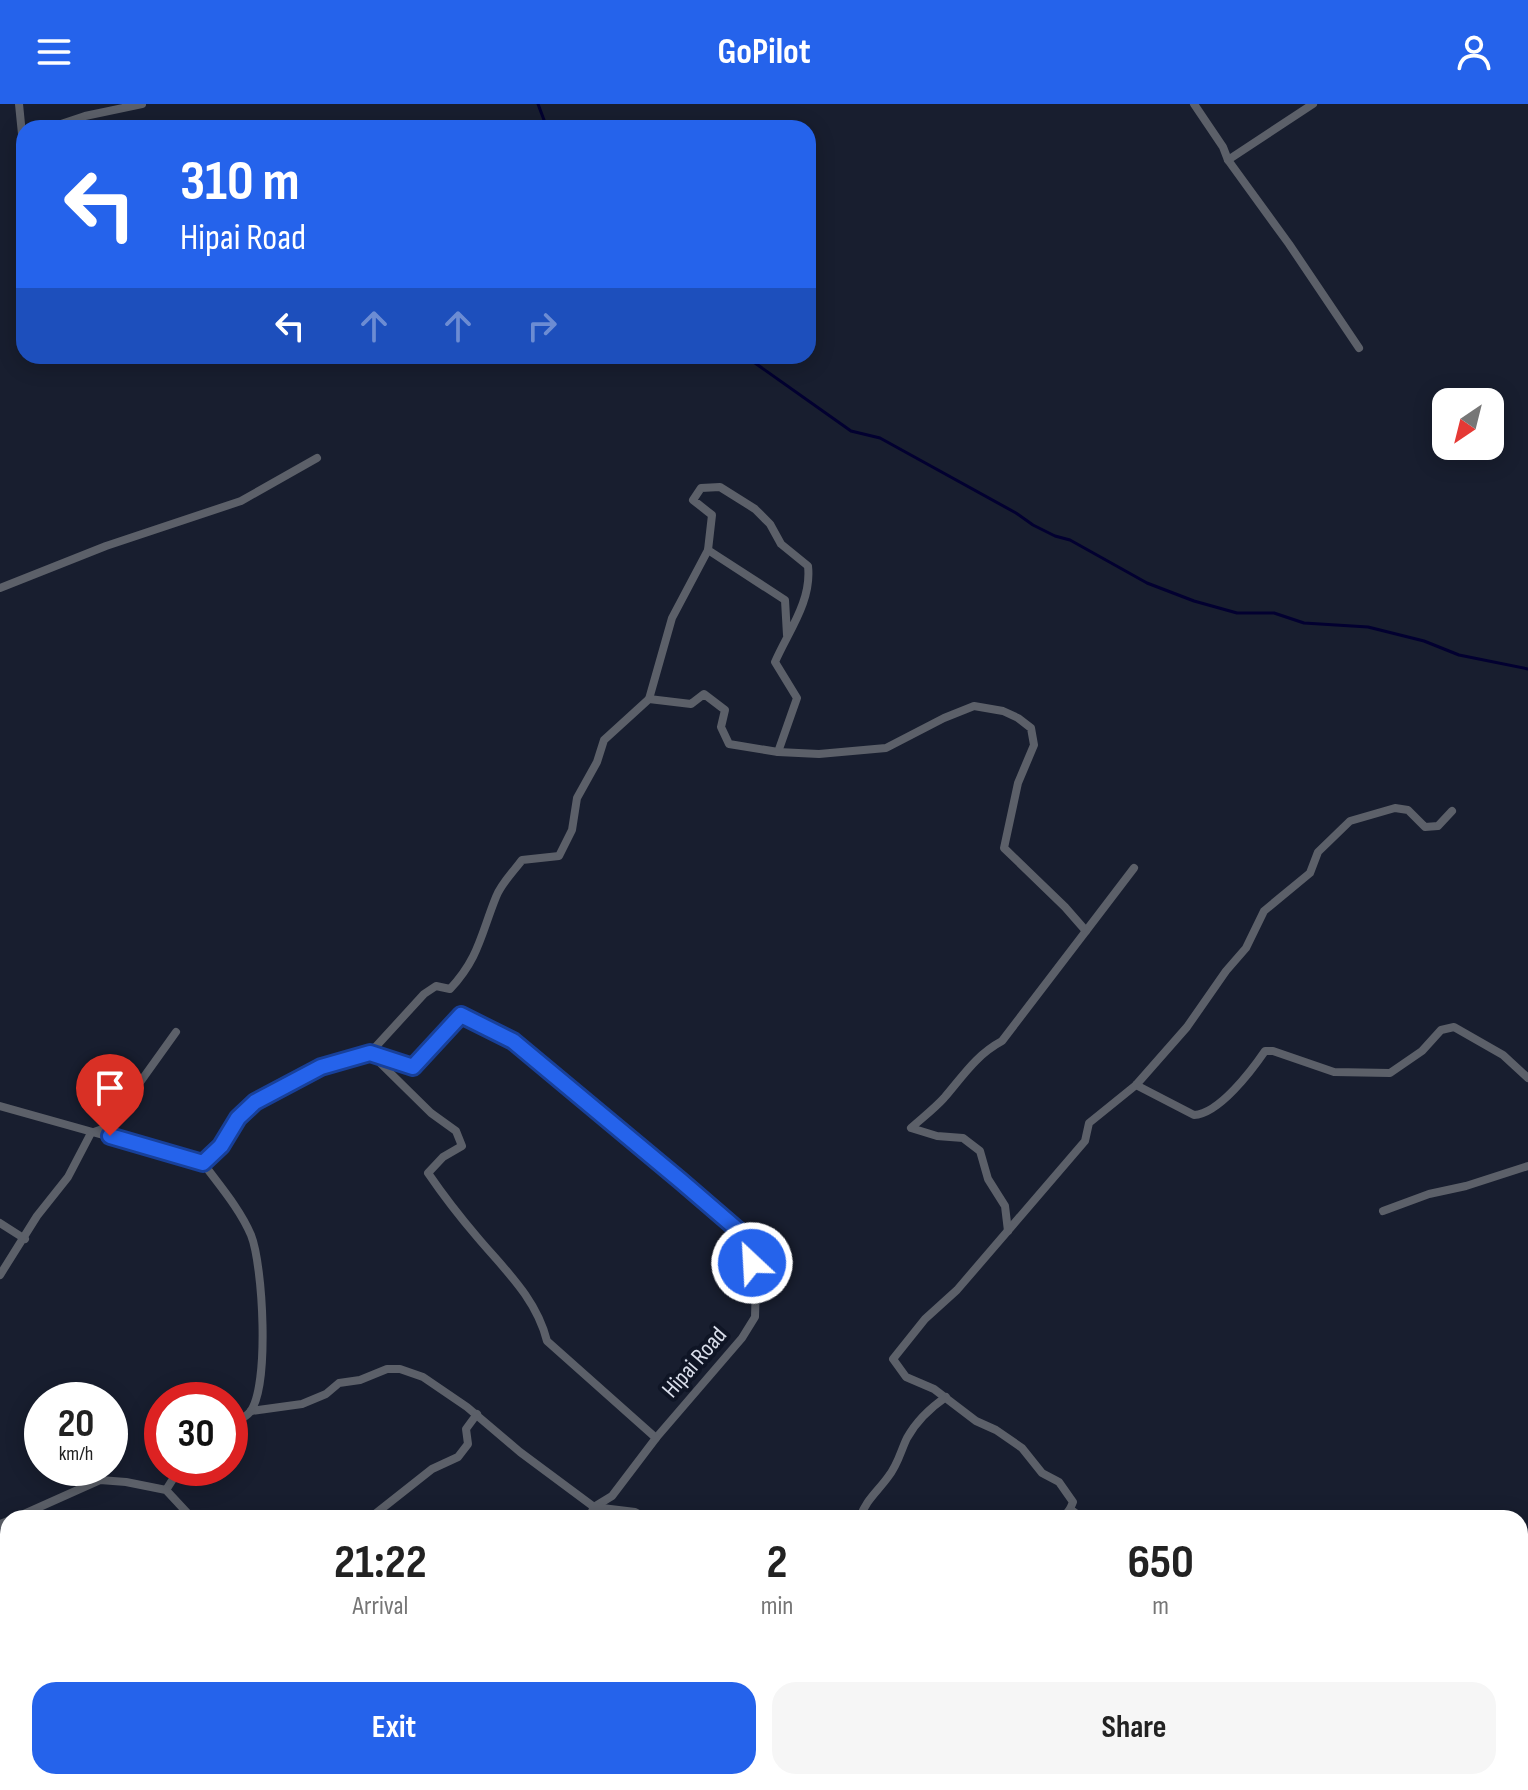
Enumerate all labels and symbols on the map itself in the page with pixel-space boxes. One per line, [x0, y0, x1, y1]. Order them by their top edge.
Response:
north arrow [1432, 388, 1504, 460]
pin [76, 1054, 144, 1136]
position arrow [710, 1221, 794, 1305]
street label: Hipai Road [656, 1321, 733, 1404]
speed limit sign: 30 [144, 1382, 248, 1486]

